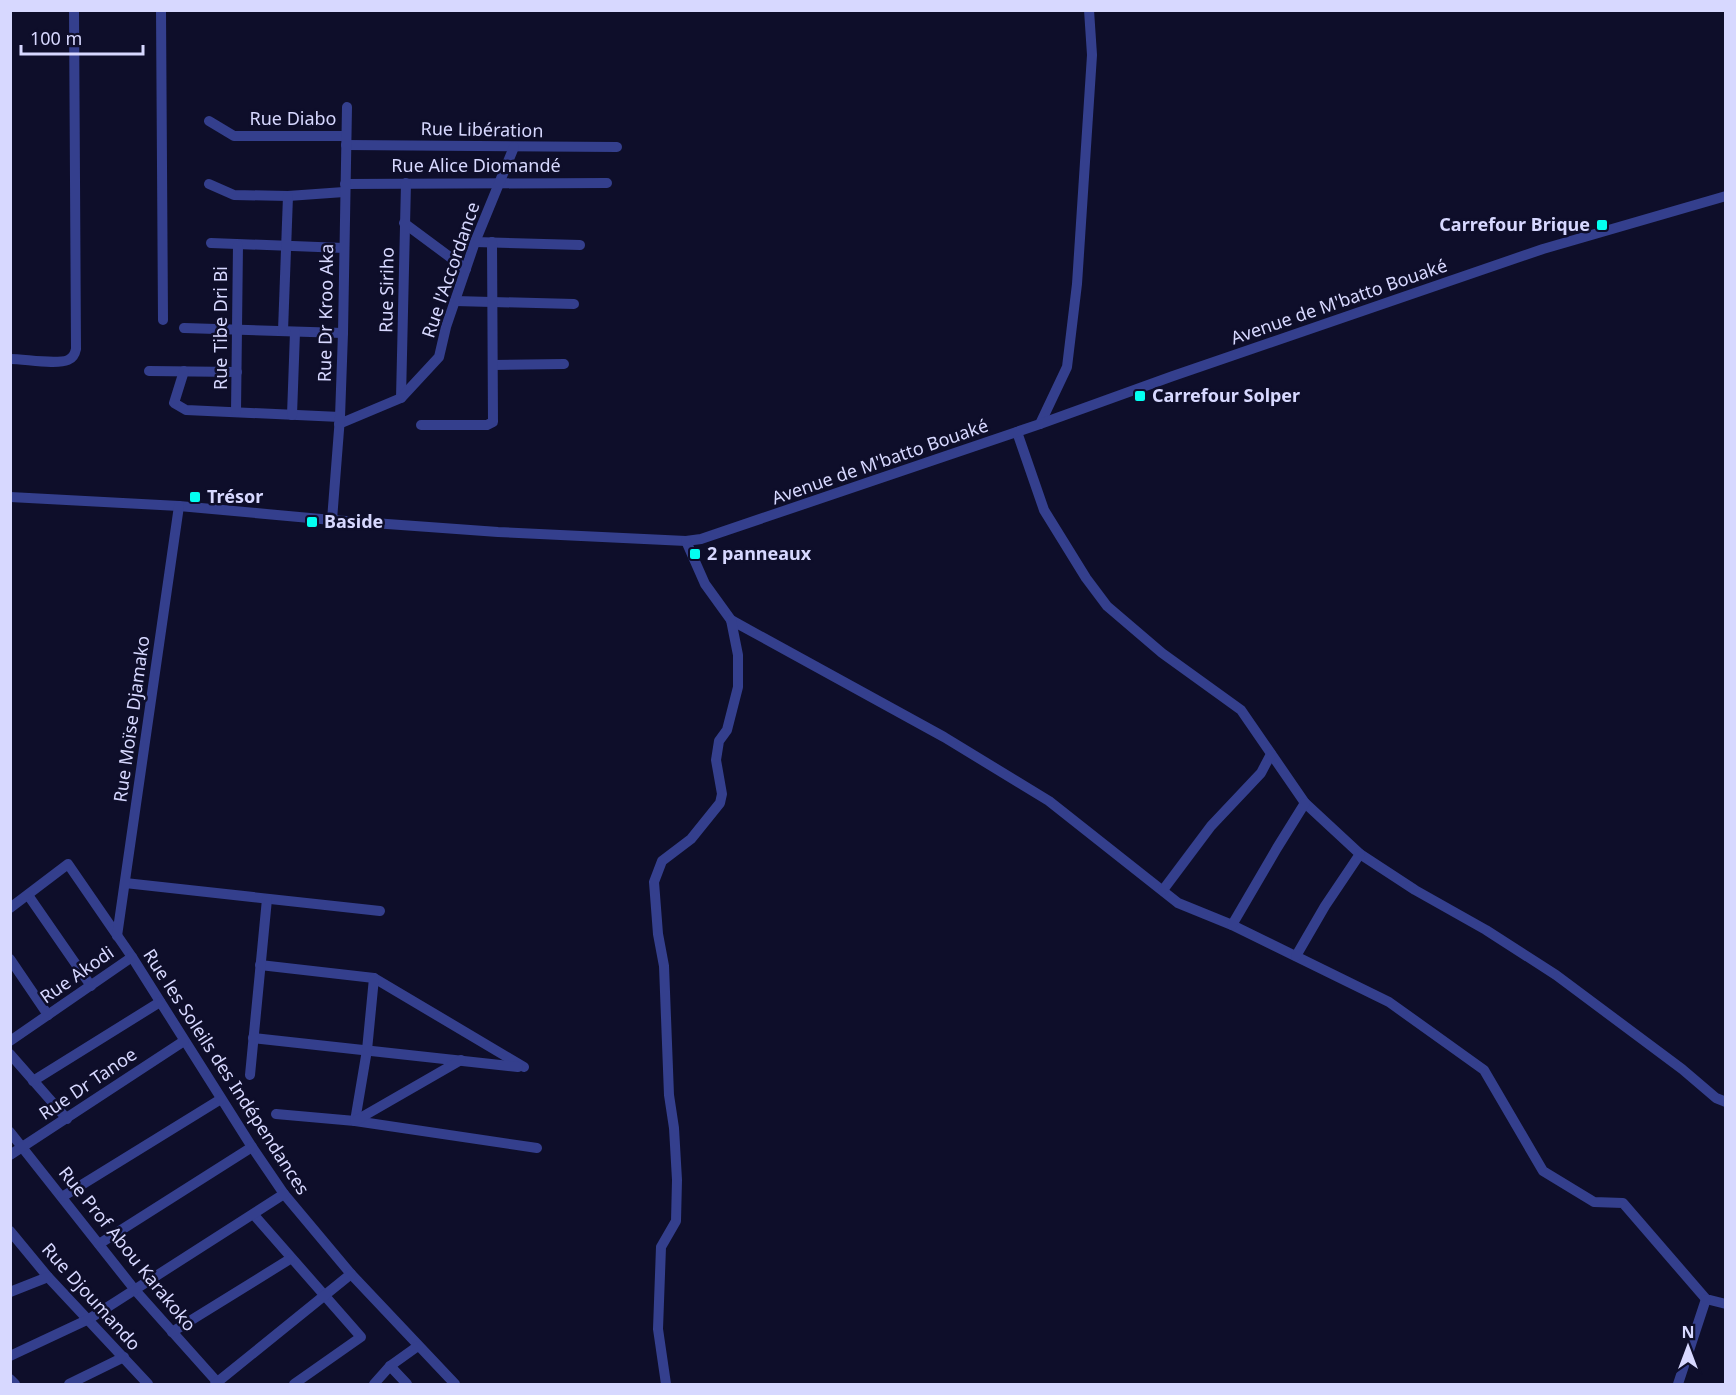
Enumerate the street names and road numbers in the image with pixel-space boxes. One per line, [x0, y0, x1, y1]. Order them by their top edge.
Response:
street label: Rue Diabo [250, 106, 337, 130]
street label: Rue Libération [420, 116, 544, 142]
street label: Rue Alice Diomandé [391, 153, 561, 177]
street label: Rue l'Accordance [416, 198, 485, 341]
street label: Rue Dr Kroo Aka [312, 244, 338, 382]
street label: Rue Siriho [373, 247, 399, 333]
street label: Avenue de M'batto Bouaké [1227, 253, 1450, 349]
street label: Rue Tibe Dri Bi [208, 266, 232, 390]
street label: Avenue de M'batto Bouaké [768, 413, 991, 509]
street label: Rue Moïse Djamako [107, 634, 155, 804]
street label: Rue Akodi [35, 940, 118, 1008]
street label: Rue les Soleils des Indépendances [138, 944, 315, 1199]
street label: Rue Dr Tanoe [34, 1042, 141, 1125]
street label: Rue Prof Abou Karakoko [54, 1161, 202, 1336]
street label: Rue Djoumando [37, 1237, 146, 1355]

